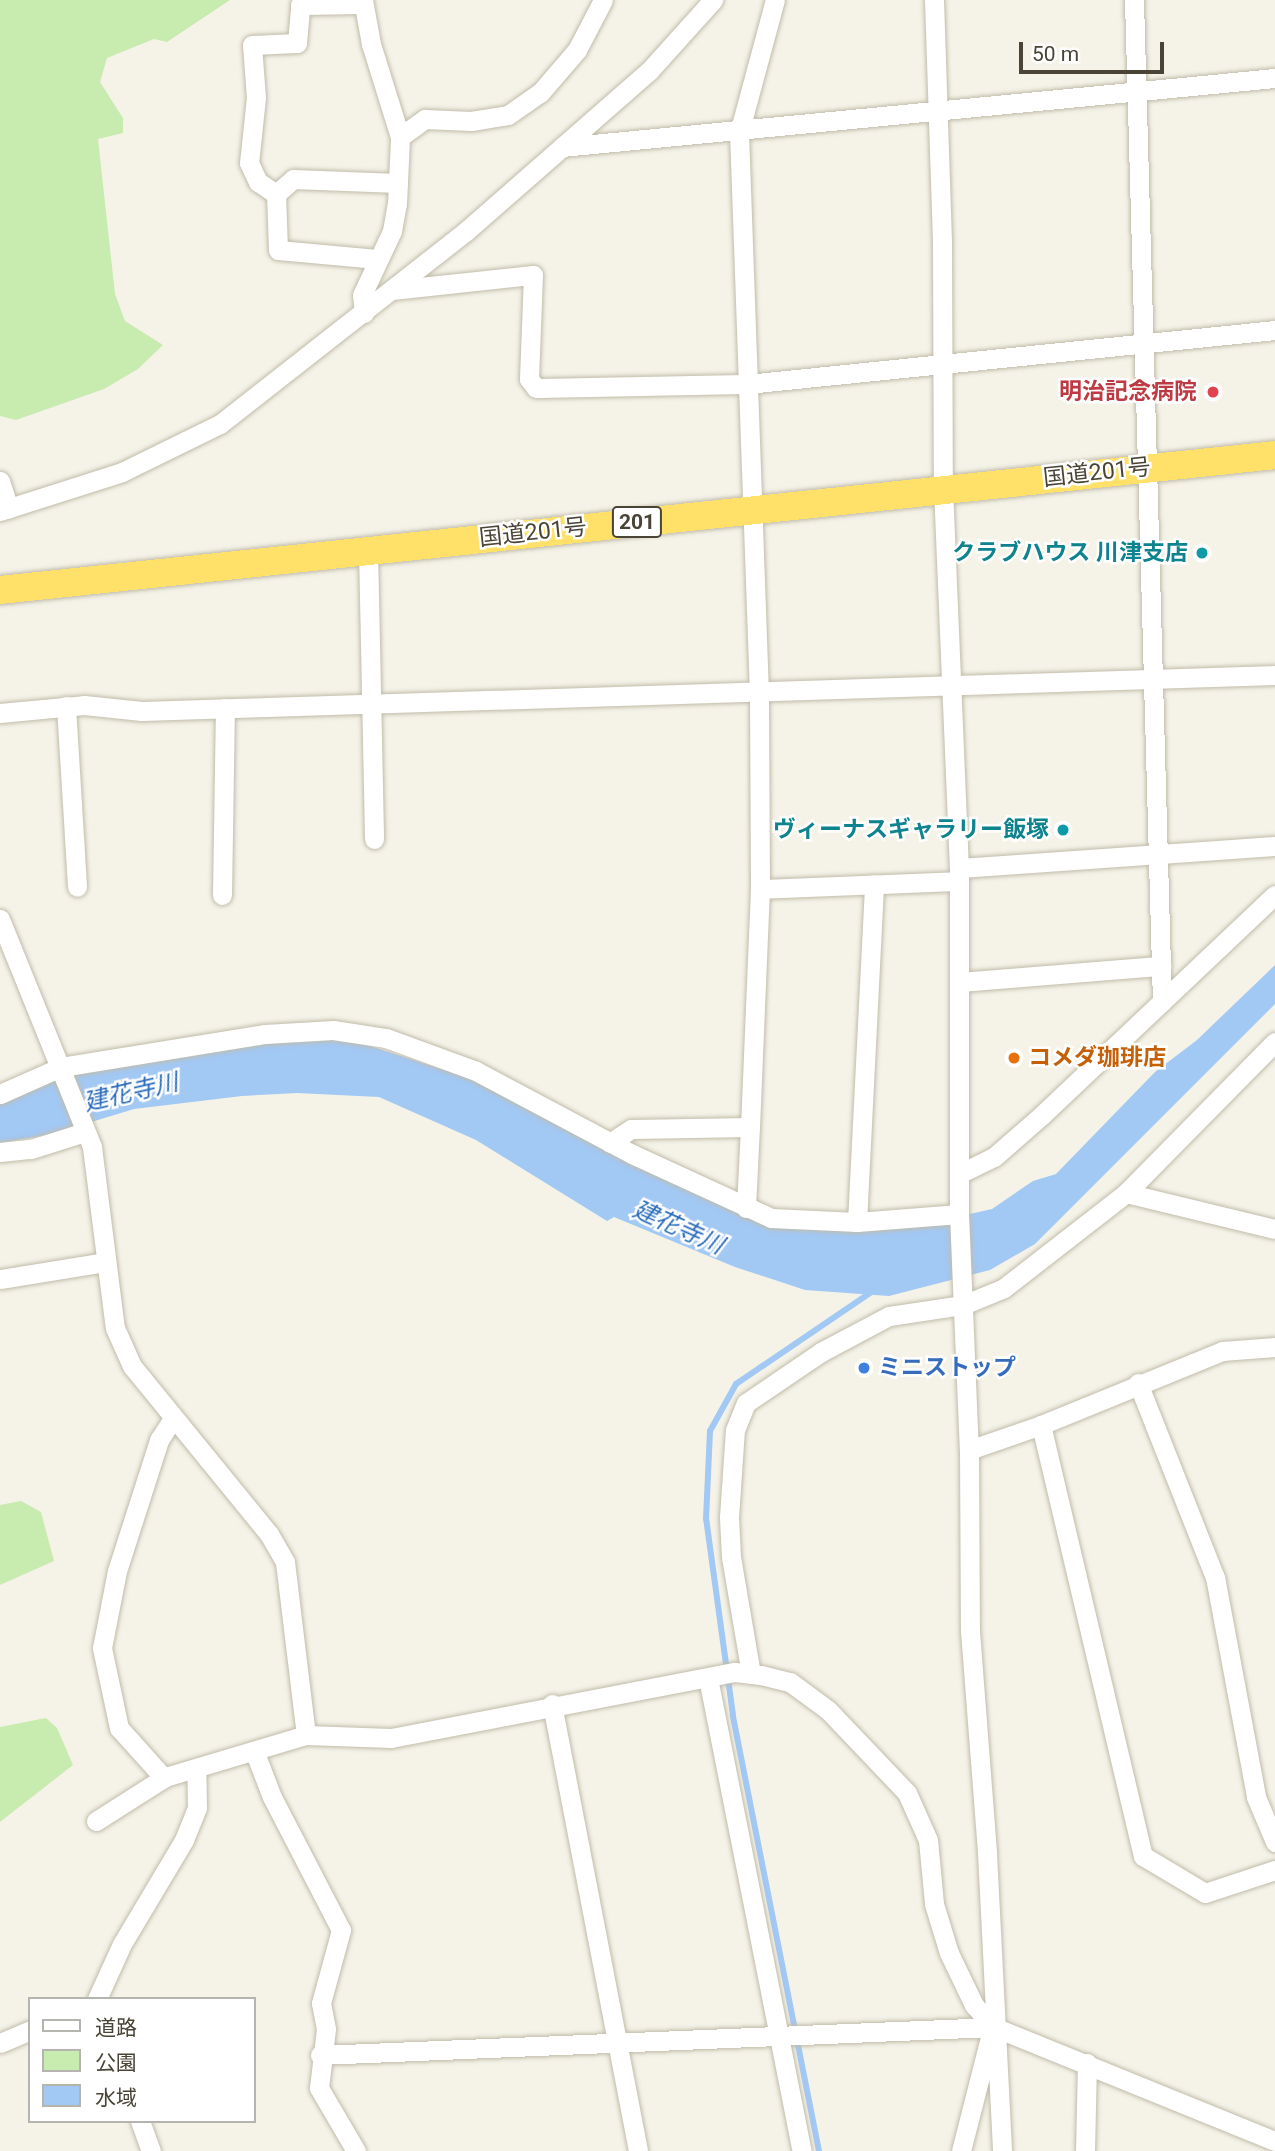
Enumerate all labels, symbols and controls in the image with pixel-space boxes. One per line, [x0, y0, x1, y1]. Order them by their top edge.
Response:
scale bar [1023, 28, 1168, 72]
text: 50 m [1032, 42, 1079, 66]
place label: 明治記念病院 [1059, 378, 1197, 406]
marker: 明治記念病院 [1203, 382, 1223, 402]
street label: 国道201号 [1042, 454, 1152, 492]
road number: 201 [611, 504, 663, 540]
street label: 国道201号 [478, 514, 588, 552]
place label: クラブハウス 川津支店 [952, 539, 1188, 567]
marker: クラブハウス 川津支店 [1194, 545, 1210, 561]
place label: ヴィーナスギャラリー飯塚 [773, 816, 1049, 844]
marker: ヴィーナスギャラリー飯塚 [1055, 822, 1071, 838]
place label: コメダ珈琲店 [1028, 1044, 1166, 1072]
marker: コメダ珈琲店 [1006, 1050, 1022, 1066]
water label: 建花寺川 [81, 1068, 181, 1118]
water label: 建花寺川 [628, 1195, 728, 1261]
place label: ミニストップ [878, 1354, 1016, 1382]
marker: ミニストップ [856, 1360, 872, 1376]
legend [28, 1997, 256, 2123]
text: 道路 [95, 2016, 137, 2040]
text: 公園 [95, 2051, 137, 2075]
text: 水域 [95, 2086, 137, 2110]

